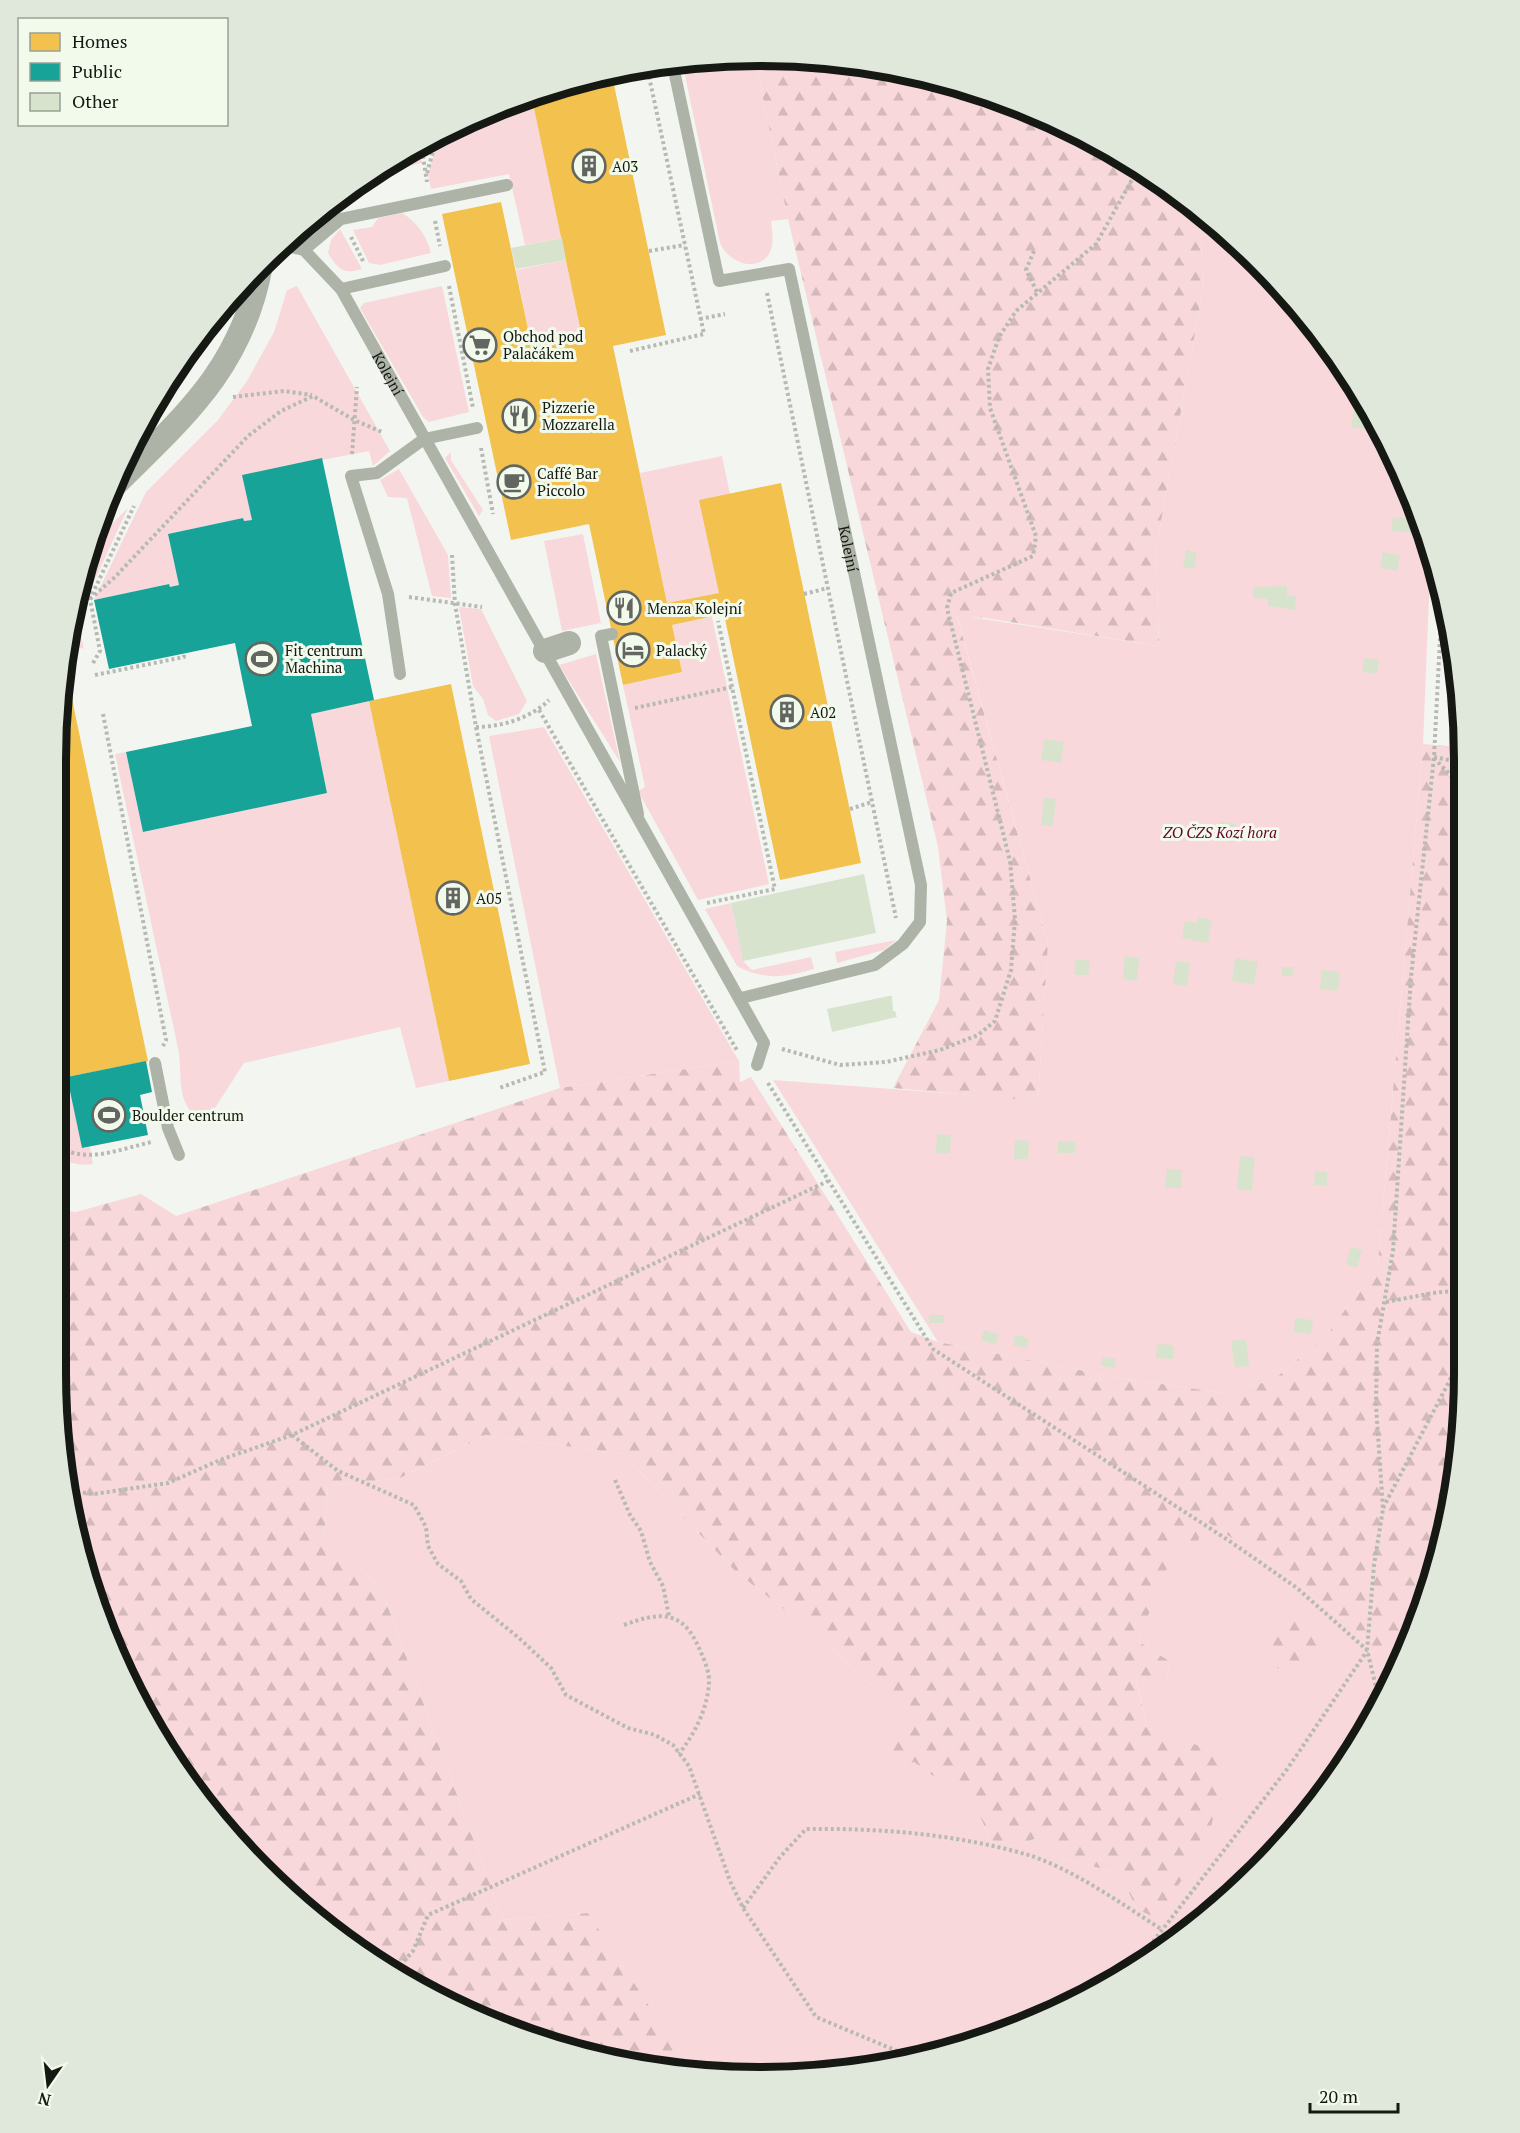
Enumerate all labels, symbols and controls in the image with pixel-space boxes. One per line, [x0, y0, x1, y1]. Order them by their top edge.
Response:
legend [18, 18, 228, 126]
text: Homes [72, 29, 127, 53]
text: Public [72, 59, 122, 83]
text: Other [72, 89, 119, 113]
building icon: A03 [571, 148, 607, 184]
place label: A03 [612, 156, 638, 176]
place label: Obchod pod Palačákem [503, 326, 583, 363]
supermarket icon: Obchod pod Palačákem [462, 327, 498, 363]
street label: Kolejní [368, 348, 409, 399]
place label: Pizzerie Mozzarella [542, 397, 615, 434]
restaurant icon: Pizzerie Mozzarella [501, 398, 537, 434]
place label: Caffé Bar Piccolo [537, 463, 598, 500]
cafe icon: Caffé Bar Piccolo [496, 464, 532, 500]
street label: Kolejní [834, 524, 864, 574]
restaurant icon: Menza Kolejní [606, 590, 642, 626]
place label: Menza Kolejní [647, 598, 743, 618]
hotel icon: Palacký [615, 632, 651, 668]
place label: Fit centrum Machina [285, 640, 363, 677]
place label: Palacký [656, 640, 707, 660]
sports icon: Fit centrum Machina [244, 641, 280, 677]
building icon: A02 [769, 694, 805, 730]
place label: A02 [810, 702, 836, 722]
park label: ZO ČZS Kozí hora [1163, 822, 1277, 842]
building icon: A05 [435, 880, 471, 916]
place label: A05 [476, 888, 502, 908]
sports icon: Boulder centrum [91, 1097, 127, 1133]
place label: Boulder centrum [132, 1105, 244, 1125]
north arrow [18, 2055, 78, 2115]
scale bar [1310, 2076, 1398, 2114]
text: 20 m [1319, 2084, 1359, 2108]
text: N [36, 2087, 53, 2112]

